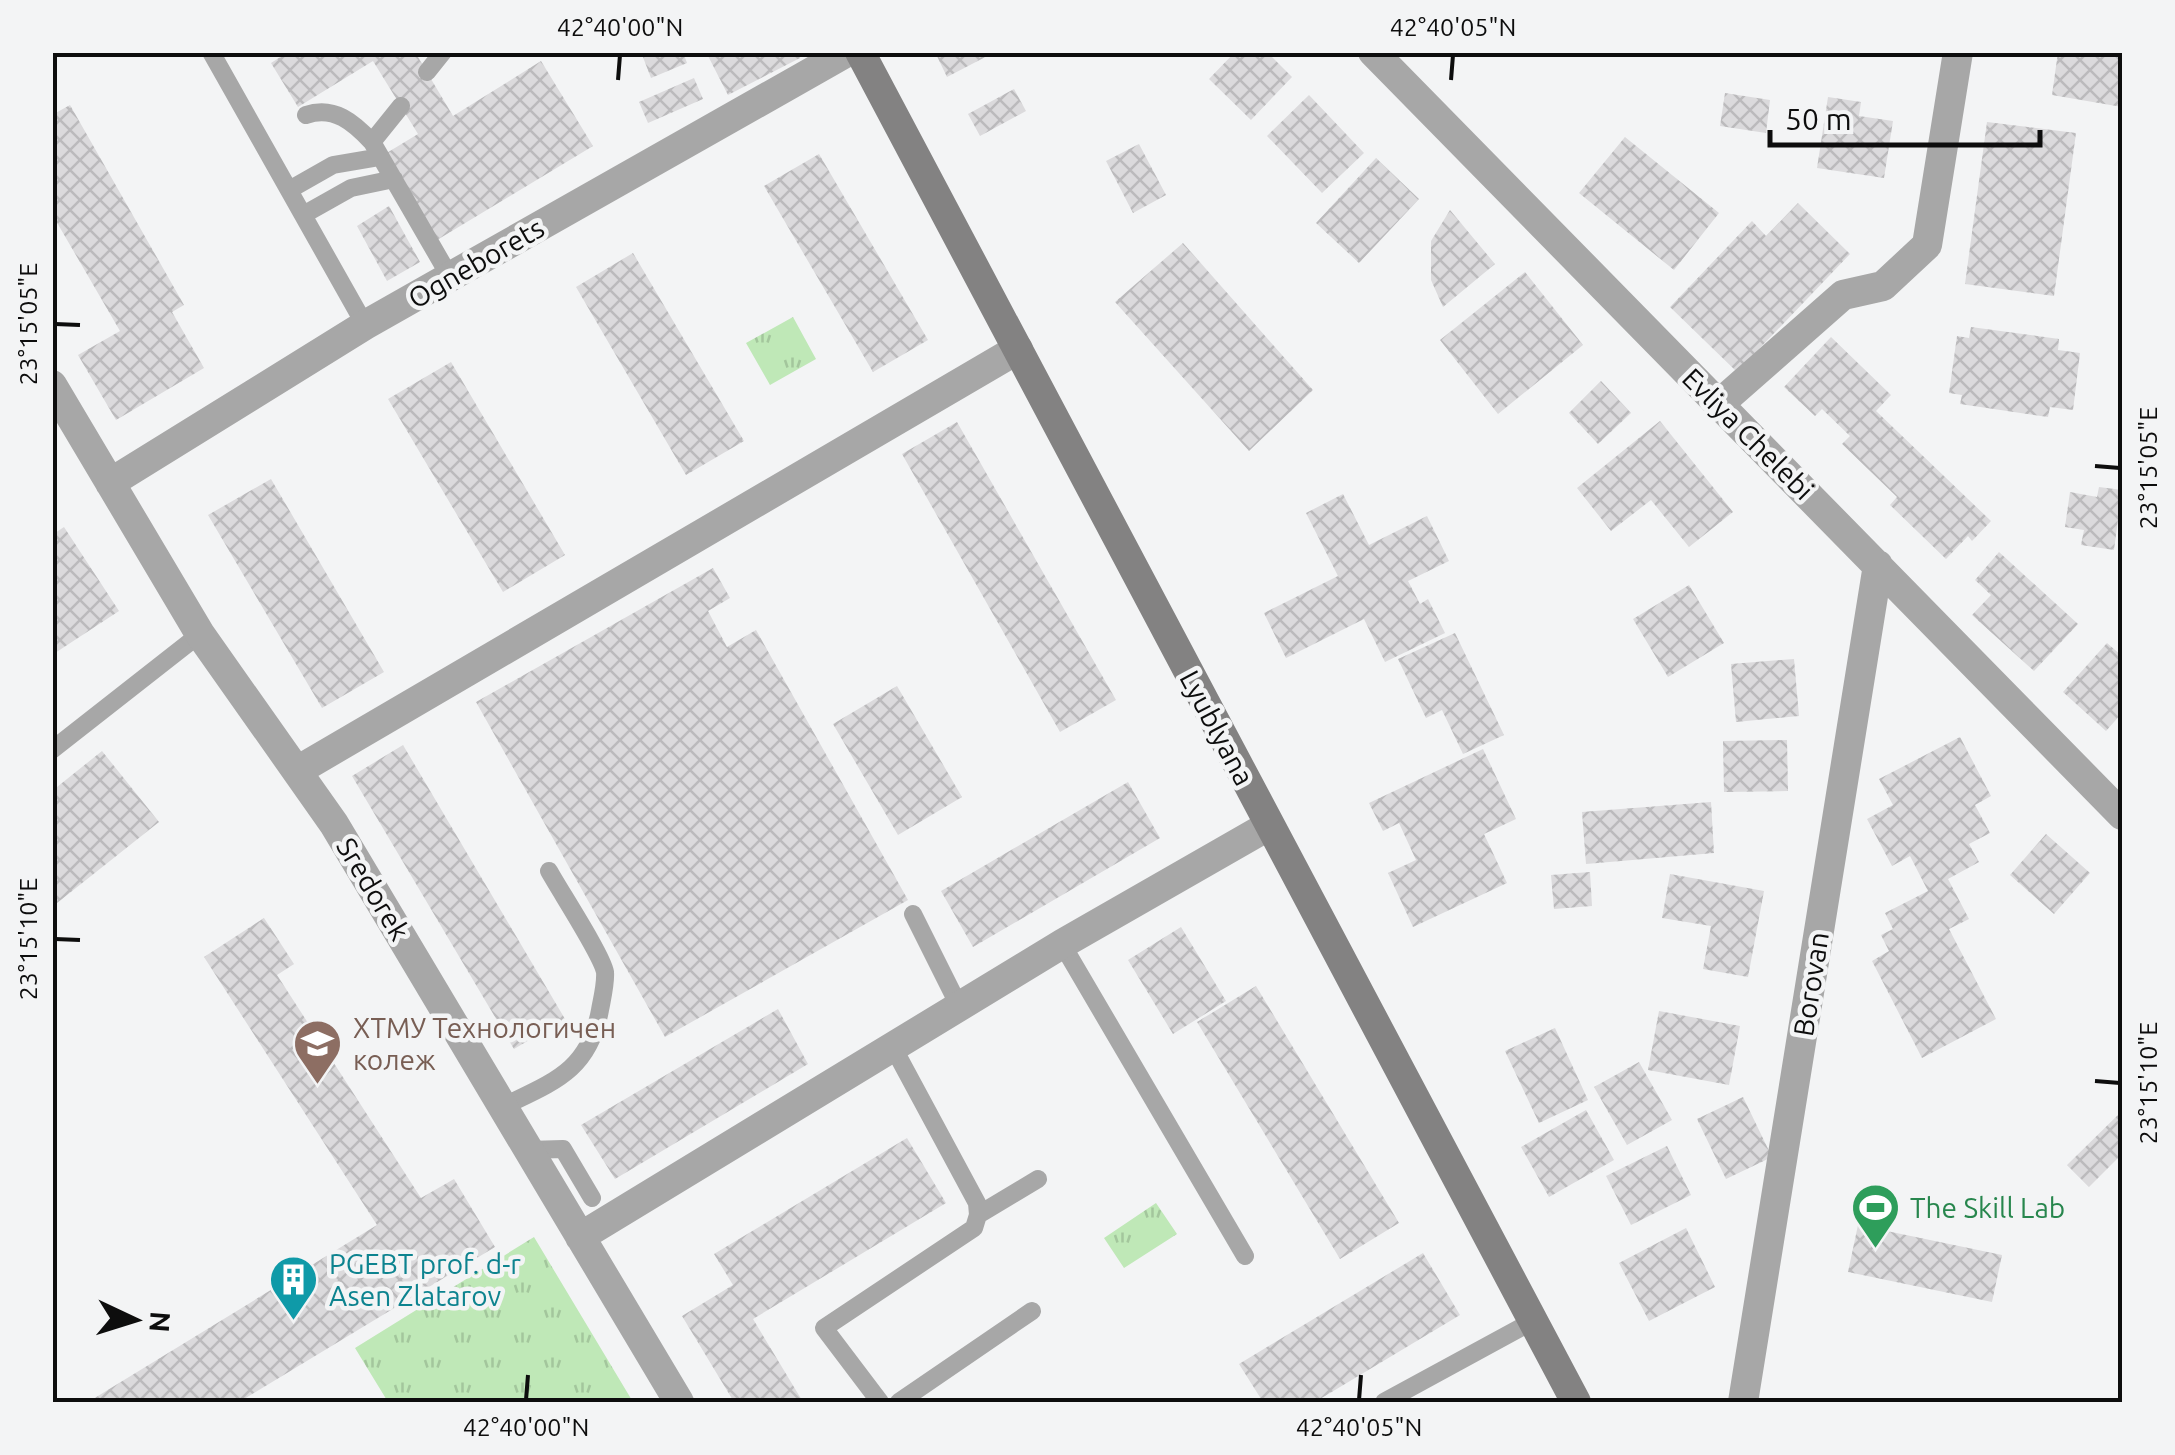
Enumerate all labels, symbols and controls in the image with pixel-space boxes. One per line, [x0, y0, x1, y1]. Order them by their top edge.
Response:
text: 42°40'00"N [557, 13, 683, 41]
text: 42°40'05"N [1390, 13, 1516, 41]
scale bar [1770, 85, 2040, 147]
text: 50 m [1785, 102, 1852, 136]
street label: Ogneborets [403, 211, 549, 314]
text: 23°15'05"E [14, 263, 42, 385]
street label: Evliya Chelebi [1677, 362, 1820, 505]
text: 23°15'05"E [2134, 407, 2162, 529]
street label: Lyublyana [1174, 665, 1261, 790]
street label: Sredorek [331, 832, 416, 945]
text: 23°15'10"E [14, 878, 42, 1000]
street label: Borovan [1787, 930, 1834, 1038]
place label: ХТМУ Технологичен колеж [353, 1012, 616, 1075]
school or university icon: ХТМУ Технологичен колеж [292, 1018, 344, 1086]
text: 23°15'10"E [2134, 1022, 2162, 1144]
sports icon: The Skill Lab [1849, 1182, 1901, 1250]
place label: The Skill Lab [1910, 1192, 2065, 1223]
place label: PGEBT prof. d-r Asen Zlatarov [329, 1248, 521, 1311]
building icon: PGEBT prof. d-r Asen Zlatarov [268, 1254, 320, 1322]
north arrow [85, 1270, 185, 1370]
text: N [144, 1310, 177, 1333]
text: 42°40'00"N [463, 1413, 589, 1441]
text: 42°40'05"N [1296, 1413, 1422, 1441]

